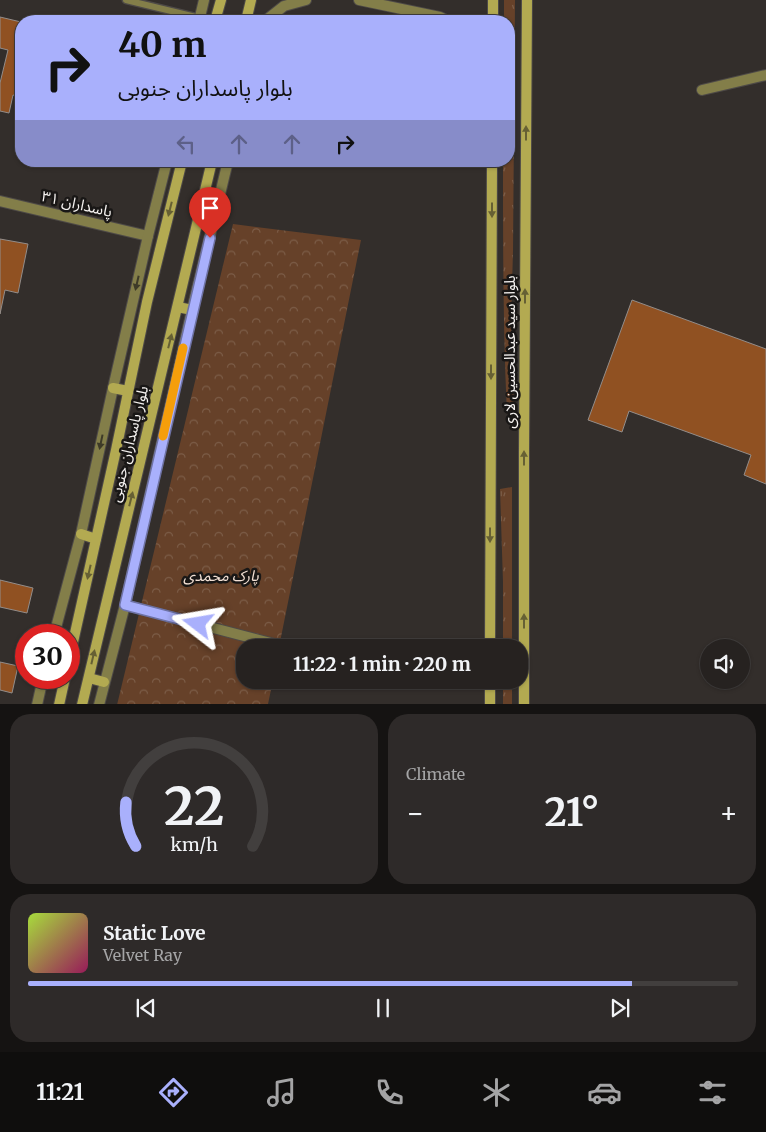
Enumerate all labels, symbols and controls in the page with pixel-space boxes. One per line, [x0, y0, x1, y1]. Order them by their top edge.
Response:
text: 40 m [118, 23, 206, 67]
icon: right [35, 35, 100, 100]
text: بلوار پاسداران جنوبی [118, 74, 293, 102]
one-way arrow [522, 125, 530, 141]
icon: left [172, 130, 200, 158]
icon: ahead [225, 130, 253, 158]
icon: ahead [278, 130, 306, 158]
icon: right [331, 130, 359, 158]
street label: پاسداران ۳۱ [40, 186, 114, 222]
pin [189, 187, 231, 238]
icon: arrive [196, 194, 224, 222]
one-way arrow [166, 201, 174, 216]
one-way arrow [488, 202, 496, 218]
street label: بلوار سید عبدالحسین لاری [500, 275, 519, 429]
one-way arrow [133, 276, 141, 291]
one-way arrow [521, 288, 529, 304]
one-way arrow [166, 334, 174, 349]
one-way arrow [487, 365, 495, 381]
street label: بلوار پاسداران جنوبی [105, 384, 153, 504]
one-way arrow [97, 434, 105, 449]
one-way arrow [520, 450, 528, 466]
one-way arrow [127, 491, 135, 506]
one-way arrow [486, 527, 494, 543]
one-way arrow [84, 564, 92, 580]
park label: پارک محمدی [183, 566, 259, 586]
position arrow [171, 597, 223, 649]
one-way arrow [520, 613, 528, 629]
speed limit sign: 30 [15, 624, 80, 689]
map controls [700, 639, 750, 689]
button: sound [700, 639, 750, 689]
one-way arrow [89, 649, 97, 665]
text: 11:22 · 1 min · 220 m [293, 652, 471, 676]
text: Climate [406, 764, 465, 784]
text: 22 [164, 774, 224, 839]
text: 21° [545, 789, 599, 836]
text: − [406, 795, 425, 831]
text: + [719, 795, 738, 831]
text: km/h [170, 833, 218, 856]
text: Static Love [103, 921, 206, 945]
text: Velvet Ray [103, 945, 182, 965]
icon: previous [132, 994, 160, 1022]
icon: pause [369, 994, 397, 1022]
icon: next [606, 994, 634, 1022]
icon: directions [156, 1075, 191, 1110]
icon: music [264, 1075, 299, 1110]
icon: phone [372, 1075, 407, 1110]
icon: climate [479, 1075, 514, 1110]
icon: car [587, 1075, 622, 1110]
icon: filters [695, 1075, 730, 1110]
text: 11:21 [36, 1078, 84, 1106]

